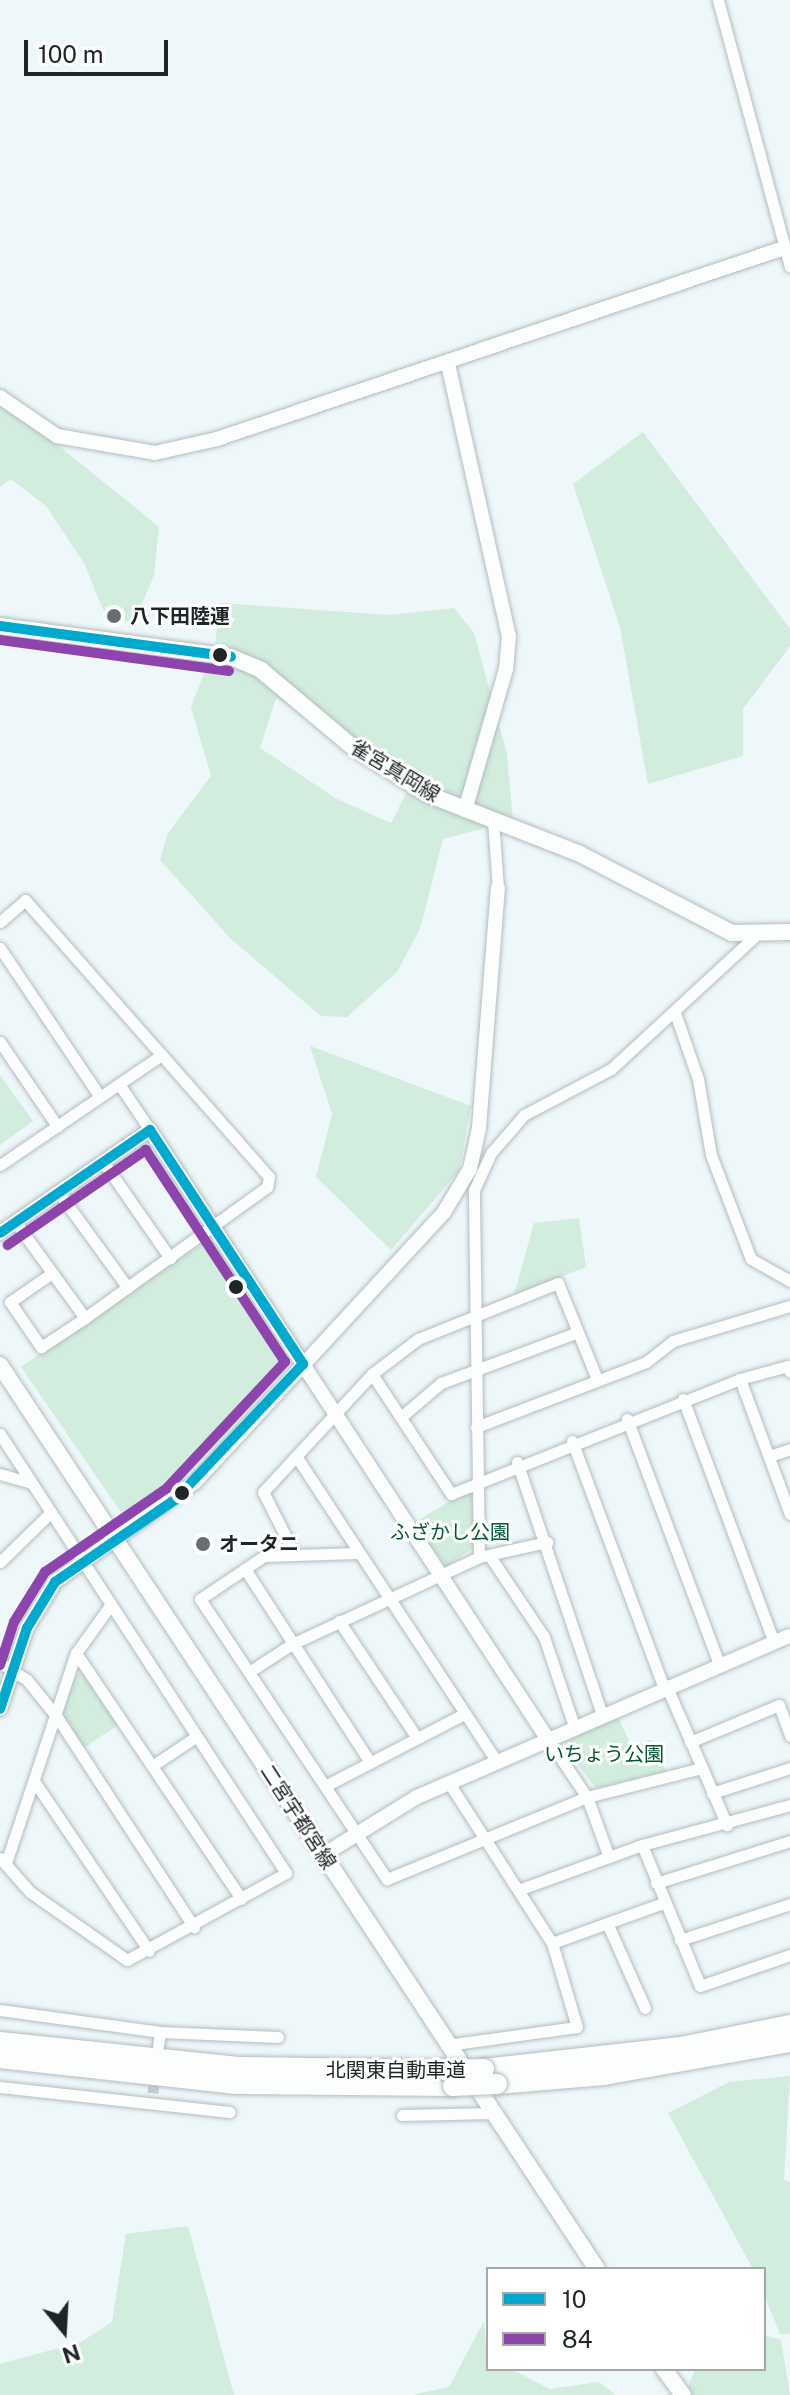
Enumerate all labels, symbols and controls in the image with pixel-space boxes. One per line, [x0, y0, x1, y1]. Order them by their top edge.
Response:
scale bar [28, 24, 172, 74]
text: 100 m [38, 40, 104, 68]
place label: 八下田陸運 [130, 604, 230, 628]
marker: 八下田陸運 [105, 607, 123, 625]
unlabelled marker [212, 647, 228, 663]
street label: 雀宮真岡線 [346, 735, 444, 807]
unlabelled marker [228, 1279, 244, 1295]
unlabelled marker [174, 1485, 190, 1501]
park label: ふざかし公園 [390, 1520, 510, 1544]
place label: オータニ [219, 1532, 299, 1556]
marker: オータニ [194, 1535, 212, 1553]
park label: いちょう公園 [544, 1742, 664, 1766]
street label: 二宮宇都宮線 [255, 1760, 341, 1874]
street label: 北関東自動車道 [326, 2058, 466, 2082]
legend [486, 2267, 766, 2371]
text: 10 [562, 2285, 586, 2313]
north arrow [24, 2291, 104, 2371]
text: 84 [562, 2325, 593, 2353]
text: N [59, 2339, 84, 2369]

